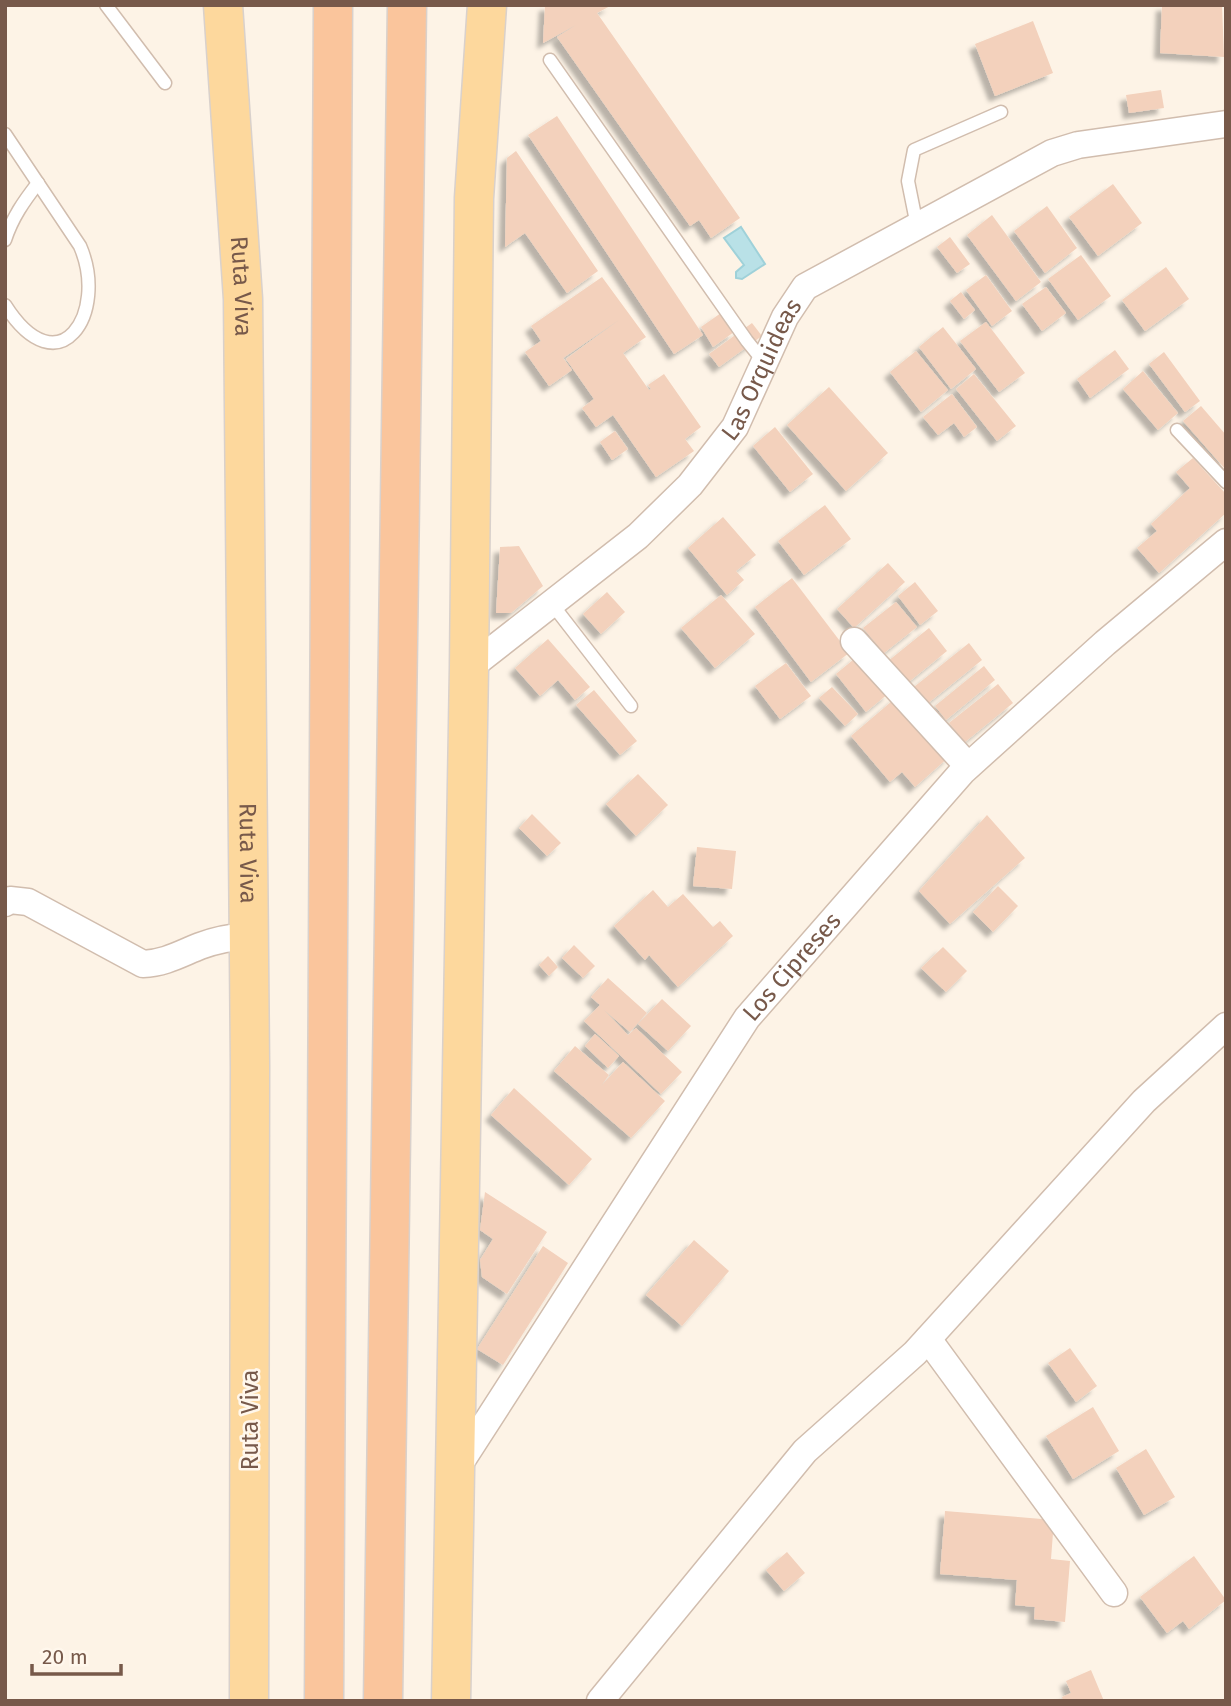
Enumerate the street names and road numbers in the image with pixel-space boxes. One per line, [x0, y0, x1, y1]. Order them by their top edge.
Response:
street label: Ruta Viva [225, 235, 257, 337]
street label: Las Orquideas [716, 293, 807, 446]
street label: Ruta Viva [234, 803, 263, 904]
street label: Los Cipreses [737, 907, 847, 1027]
street label: Ruta Viva [236, 1370, 264, 1471]

